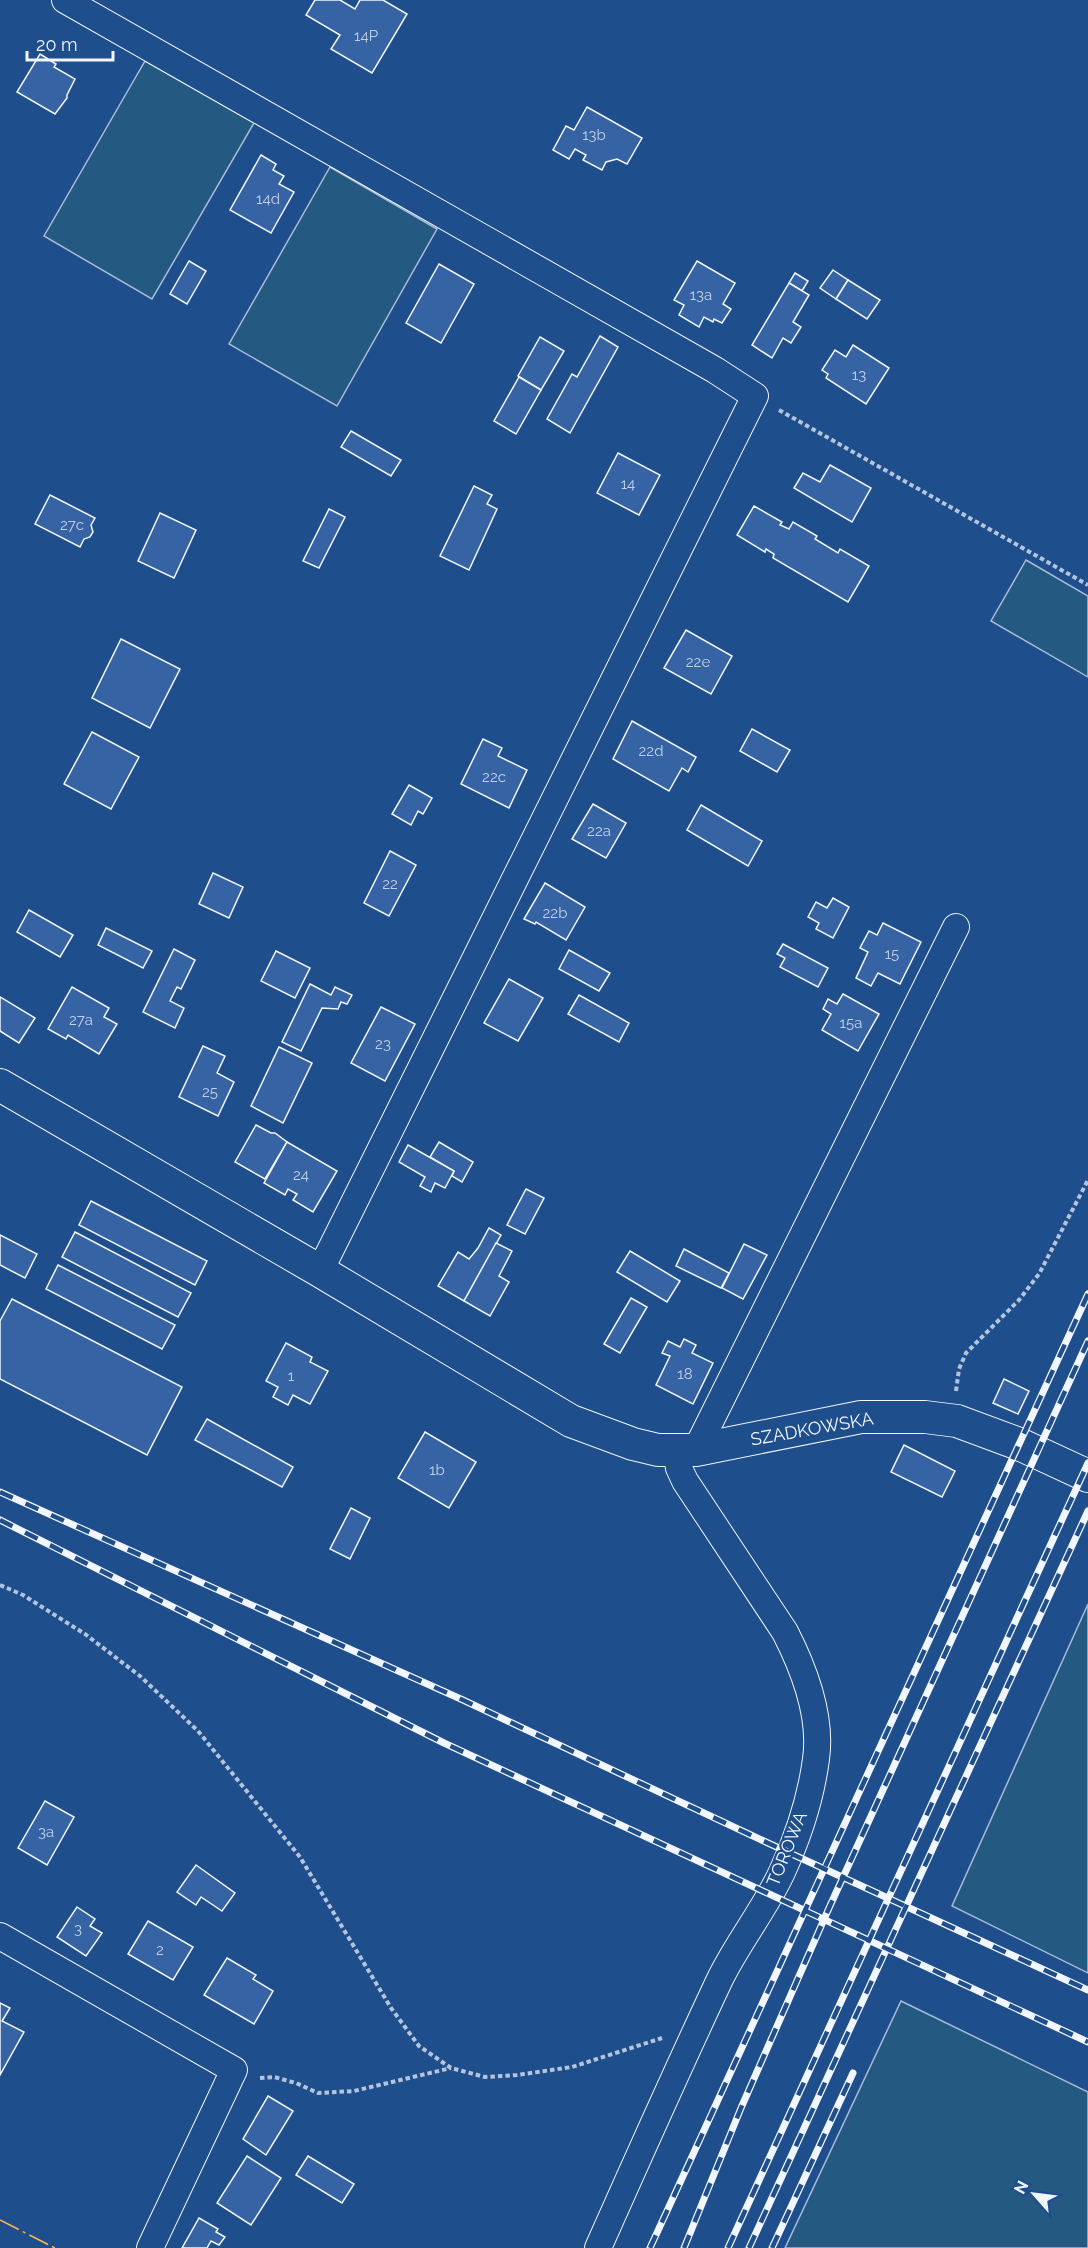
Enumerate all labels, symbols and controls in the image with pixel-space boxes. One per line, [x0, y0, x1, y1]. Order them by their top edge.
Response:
scale bar [27, 24, 112, 62]
house number: 14P [354, 27, 378, 45]
text: 20 m [36, 34, 78, 55]
house number: 13b [582, 126, 606, 144]
house number: 14d [256, 190, 280, 208]
house number: 13a [690, 286, 712, 304]
house number: 13 [852, 366, 866, 384]
house number: 14 [621, 475, 635, 493]
house number: 27c [60, 516, 84, 534]
house number: 22e [686, 653, 710, 671]
house number: 22d [639, 742, 663, 760]
house number: 22c [482, 768, 506, 786]
house number: 22a [587, 822, 611, 840]
house number: 22 [382, 875, 398, 893]
house number: 22b [543, 904, 567, 922]
house number: 15 [885, 945, 899, 963]
house number: 27a [69, 1011, 93, 1029]
house number: 15a [840, 1014, 862, 1032]
house number: 23 [375, 1035, 391, 1053]
house number: 25 [202, 1083, 218, 1101]
house number: 24 [293, 1166, 309, 1184]
house number: 18 [677, 1365, 693, 1383]
house number: 1 [288, 1367, 295, 1385]
street label: SZADKOWSKA [749, 1407, 875, 1450]
house number: 1b [429, 1461, 445, 1479]
street label: TOROWA [762, 1808, 811, 1889]
house number: 3a [38, 1823, 54, 1841]
house number: 3 [74, 1920, 82, 1938]
house number: 2 [156, 1941, 164, 1959]
north arrow [1004, 2164, 1064, 2224]
text: N [1010, 2177, 1032, 2197]

